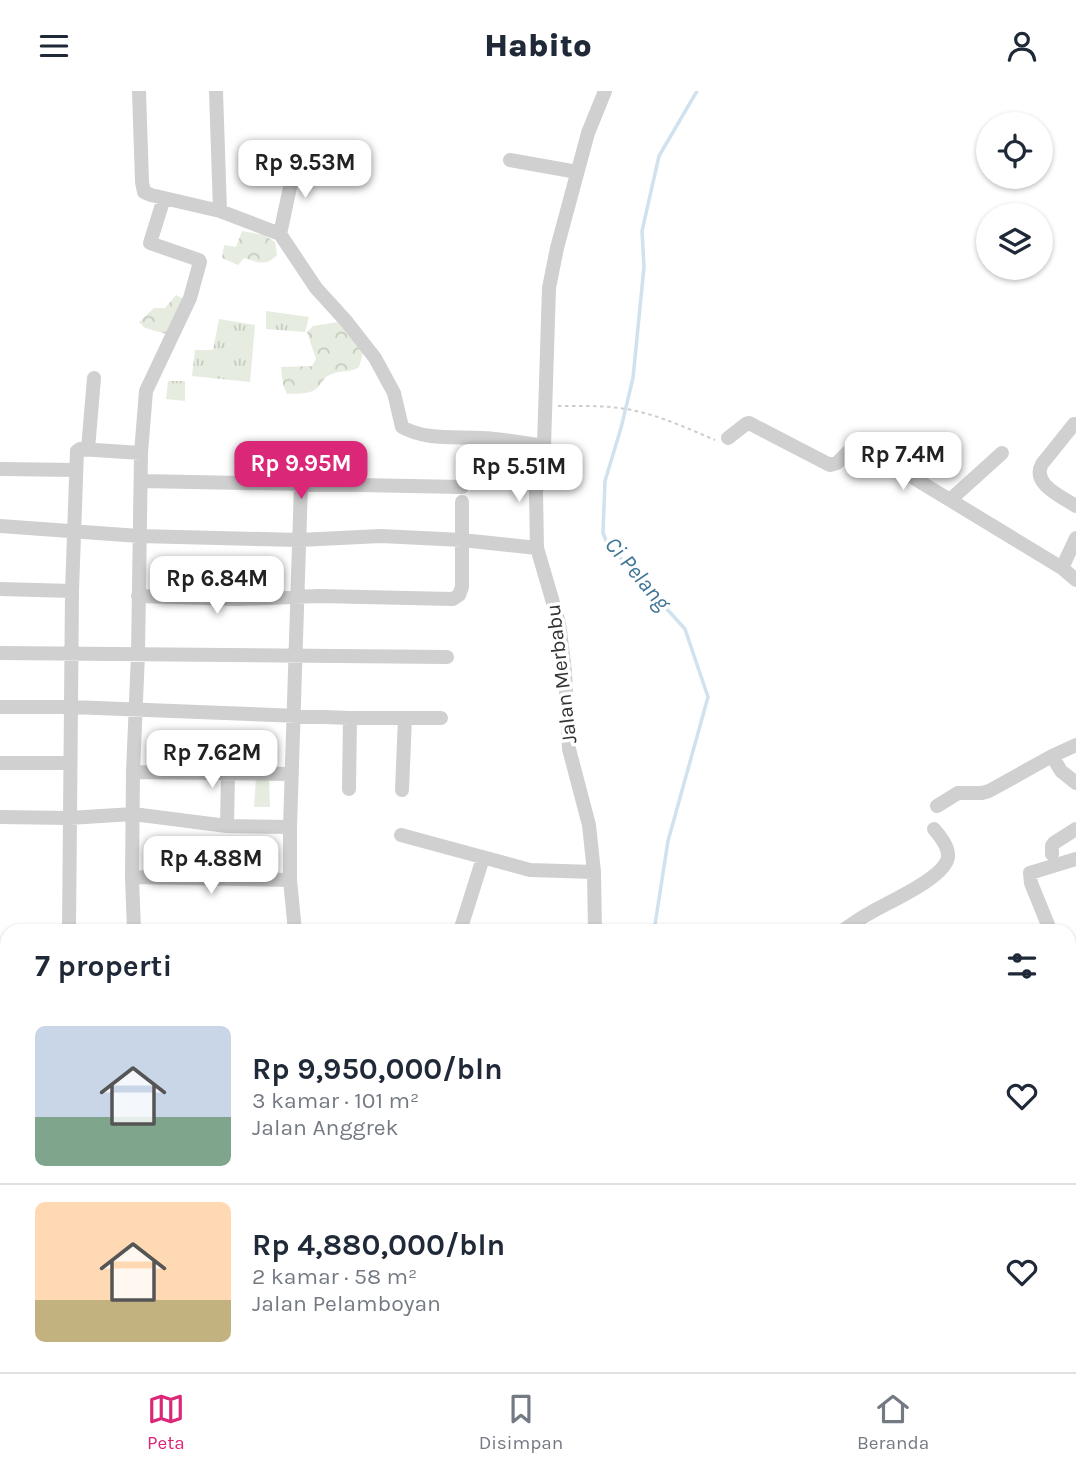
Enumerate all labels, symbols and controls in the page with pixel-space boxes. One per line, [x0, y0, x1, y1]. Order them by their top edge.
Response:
icon: menu [35, 27, 73, 65]
text: Habito [484, 27, 592, 64]
icon: person [1003, 27, 1041, 65]
map controls [976, 112, 1053, 280]
button: locate [976, 112, 1053, 189]
pin: Rp 9.53M [233, 141, 377, 200]
text: Rp 9.53M [254, 149, 356, 176]
button: layers [976, 203, 1053, 280]
pin: Rp 7.4M [838, 433, 968, 492]
pin: Rp 9.95M [229, 441, 373, 501]
text: Rp 7.4M [861, 441, 945, 468]
pin: Rp 5.51M [447, 445, 591, 504]
text: Rp 9.95M [250, 450, 352, 477]
text: Rp 5.51M [472, 453, 566, 480]
water label: Ci Pelang [599, 531, 677, 617]
pin: Rp 6.84M [145, 557, 289, 616]
text: Rp 6.84M [166, 565, 268, 592]
street label: Jalan Merbabu [541, 603, 581, 745]
pin: Rp 7.62M [140, 731, 284, 790]
text: Rp 7.62M [162, 739, 262, 766]
pin: Rp 4.88M [139, 837, 283, 896]
text: Rp 4.88M [159, 845, 263, 872]
icon: filters [1003, 947, 1041, 985]
text: 7 properti [35, 948, 172, 984]
text: Rp 9,950,000/bln [252, 1051, 503, 1087]
icon: home [91, 1054, 175, 1138]
icon: heart [1003, 1077, 1041, 1115]
text: 3 kamar · 101 m² [252, 1087, 419, 1114]
text: Jalan Anggrek [252, 1114, 399, 1141]
text: Rp 4,880,000/bln [252, 1227, 505, 1263]
icon: home [91, 1230, 175, 1314]
icon: heart [1003, 1253, 1041, 1291]
text: 2 kamar · 58 m² [252, 1263, 417, 1290]
text: Jalan Pelamboyan [252, 1290, 441, 1317]
tab: Peta [147, 1390, 185, 1454]
tab: Disimpan [479, 1390, 563, 1454]
tab: Beranda [857, 1390, 929, 1454]

